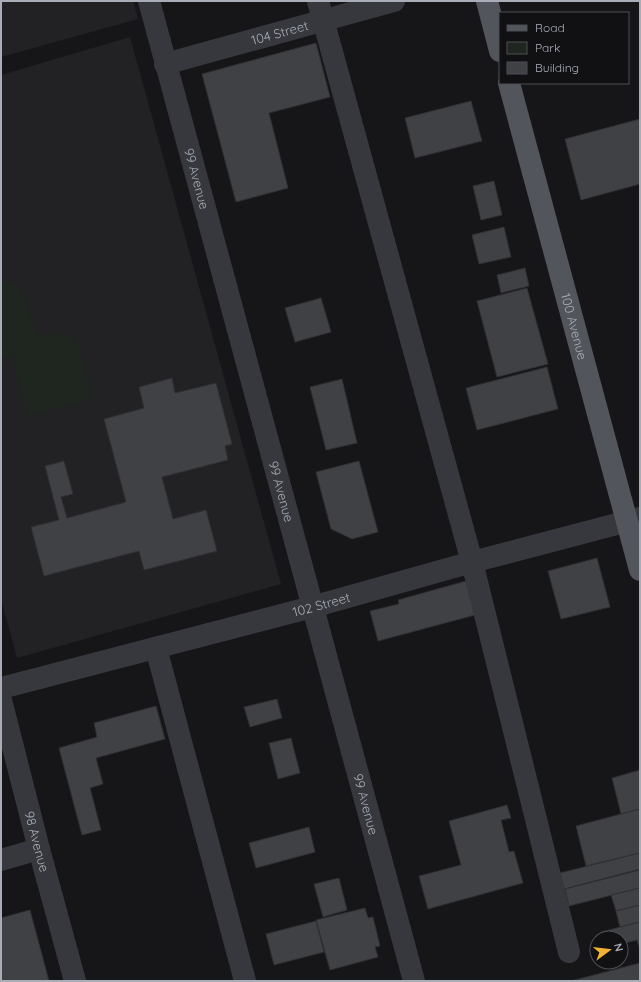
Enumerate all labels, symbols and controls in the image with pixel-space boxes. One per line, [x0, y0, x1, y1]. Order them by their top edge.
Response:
legend [499, 12, 629, 84]
street label: 104 Street [249, 17, 310, 48]
text: Road [535, 20, 565, 35]
text: Park [535, 40, 560, 55]
text: Building [535, 60, 579, 75]
street label: 99 Avenue [181, 146, 213, 211]
street label: 100 Avenue [558, 291, 591, 361]
street label: 99 Avenue [266, 459, 297, 524]
street label: 102 Street [291, 589, 352, 620]
street label: 99 Avenue [350, 772, 382, 836]
street label: 98 Avenue [22, 809, 53, 874]
north arrow [589, 930, 629, 970]
text: N [611, 942, 626, 953]

